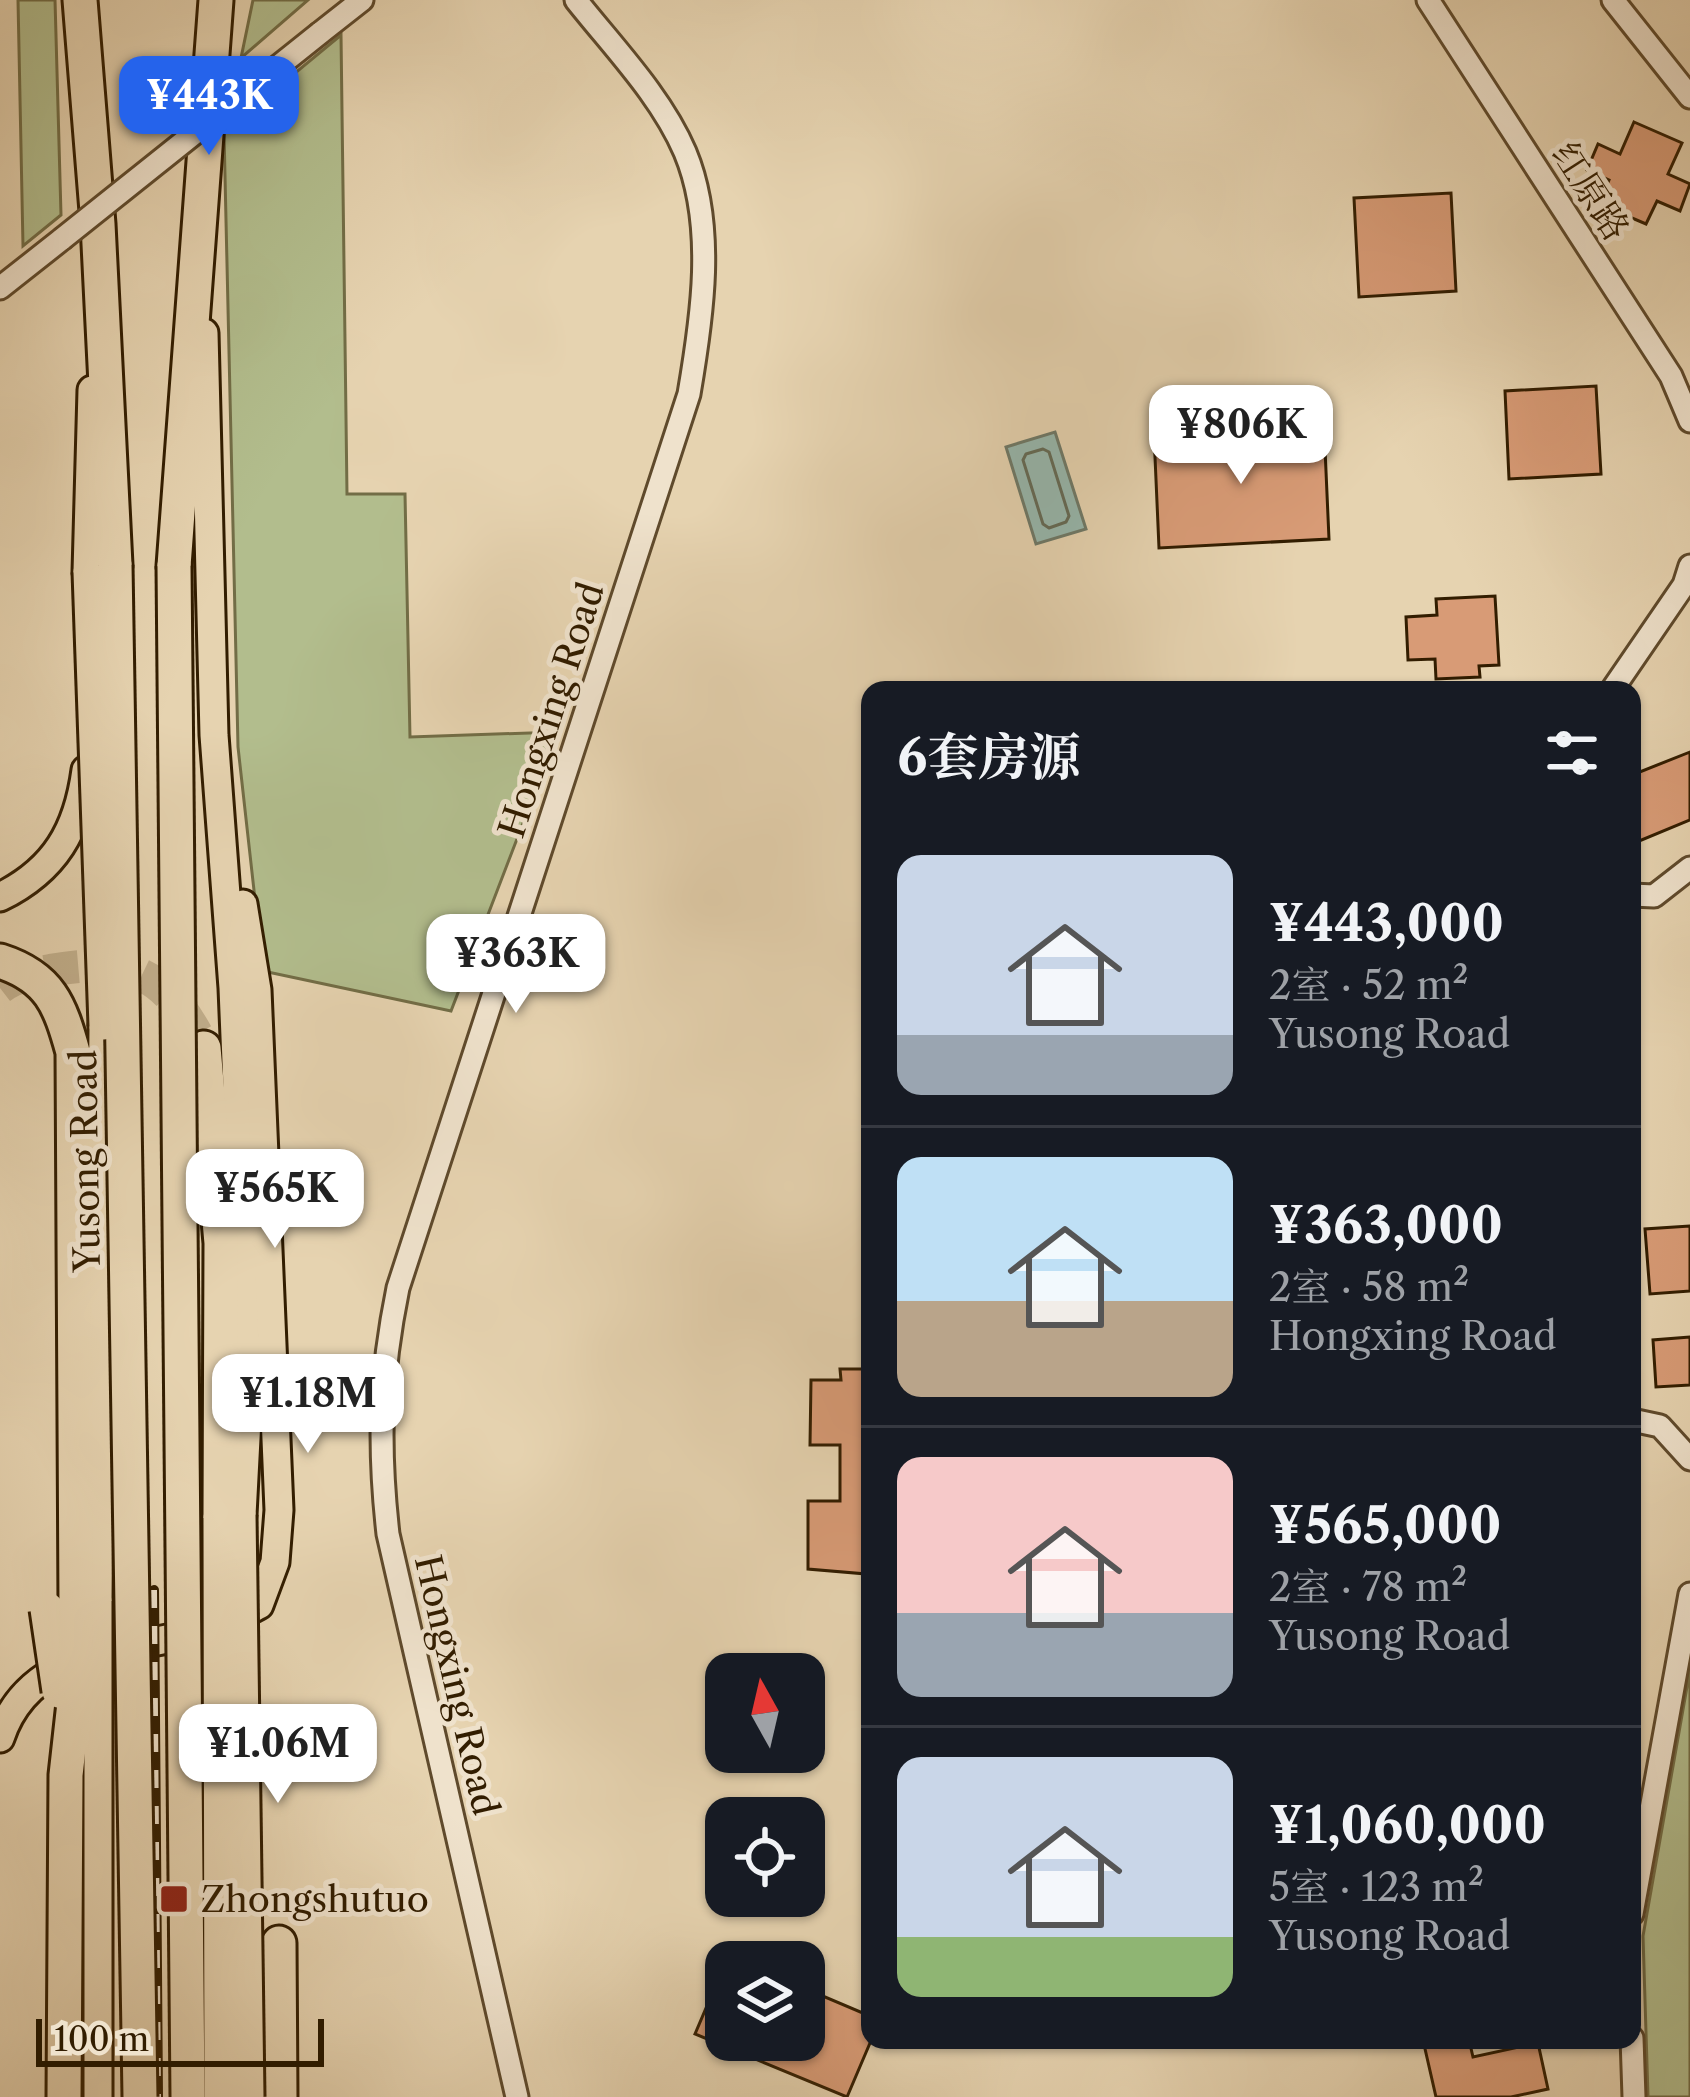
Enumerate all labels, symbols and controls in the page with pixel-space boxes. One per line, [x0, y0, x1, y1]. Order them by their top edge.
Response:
pin: ¥443K [125, 56, 293, 158]
text: ¥443K [146, 71, 272, 119]
street label: 红原路 [1543, 134, 1639, 248]
pin: ¥806K [1157, 385, 1325, 487]
text: ¥806K [1176, 400, 1306, 448]
street label: Hongxing Road [489, 577, 613, 843]
icon: filters [1539, 720, 1605, 786]
text: 6套房源 [897, 726, 1080, 788]
text: ¥443,000 [1269, 892, 1504, 954]
icon: home [993, 903, 1137, 1047]
pin: ¥363K [432, 914, 600, 1016]
text: ¥363K [453, 929, 579, 977]
text: 2室 · 52 m² [1269, 961, 1468, 1009]
text: Yusong Road [1269, 1010, 1510, 1058]
street label: Yusong Road [61, 1049, 109, 1274]
pin: ¥565K [191, 1149, 359, 1251]
text: ¥565K [213, 1164, 337, 1212]
text: ¥363,000 [1269, 1194, 1503, 1256]
icon: home [993, 1205, 1137, 1349]
text: 2室 · 58 m² [1269, 1263, 1469, 1311]
text: Hongxing Road [1269, 1312, 1557, 1360]
pin: ¥1.18M [210, 1354, 406, 1456]
text: ¥1.18M [239, 1369, 377, 1417]
text: ¥565,000 [1269, 1494, 1502, 1556]
icon: home [993, 1505, 1137, 1649]
street label: Hongxing Road [406, 1551, 508, 1819]
text: 2室 · 78 m² [1269, 1563, 1467, 1611]
text: Yusong Road [1269, 1612, 1510, 1660]
north arrow [705, 1653, 825, 1773]
map controls [705, 1653, 825, 2061]
pin: ¥1.06M [180, 1704, 376, 1806]
text: ¥1.06M [206, 1719, 350, 1767]
text: ¥1,060,000 [1269, 1794, 1546, 1856]
button: locate [705, 1797, 825, 1917]
icon: home [993, 1805, 1137, 1949]
text: 5室 · 123 m² [1269, 1863, 1484, 1911]
place label: Zhongshutuo [201, 1877, 429, 1921]
marker: Zhongshutuo [158, 1883, 190, 1915]
text: Yusong Road [1269, 1912, 1510, 1960]
button: layers [705, 1941, 825, 2061]
scale bar [36, 2013, 324, 2066]
text: 100 m [54, 2019, 149, 2060]

